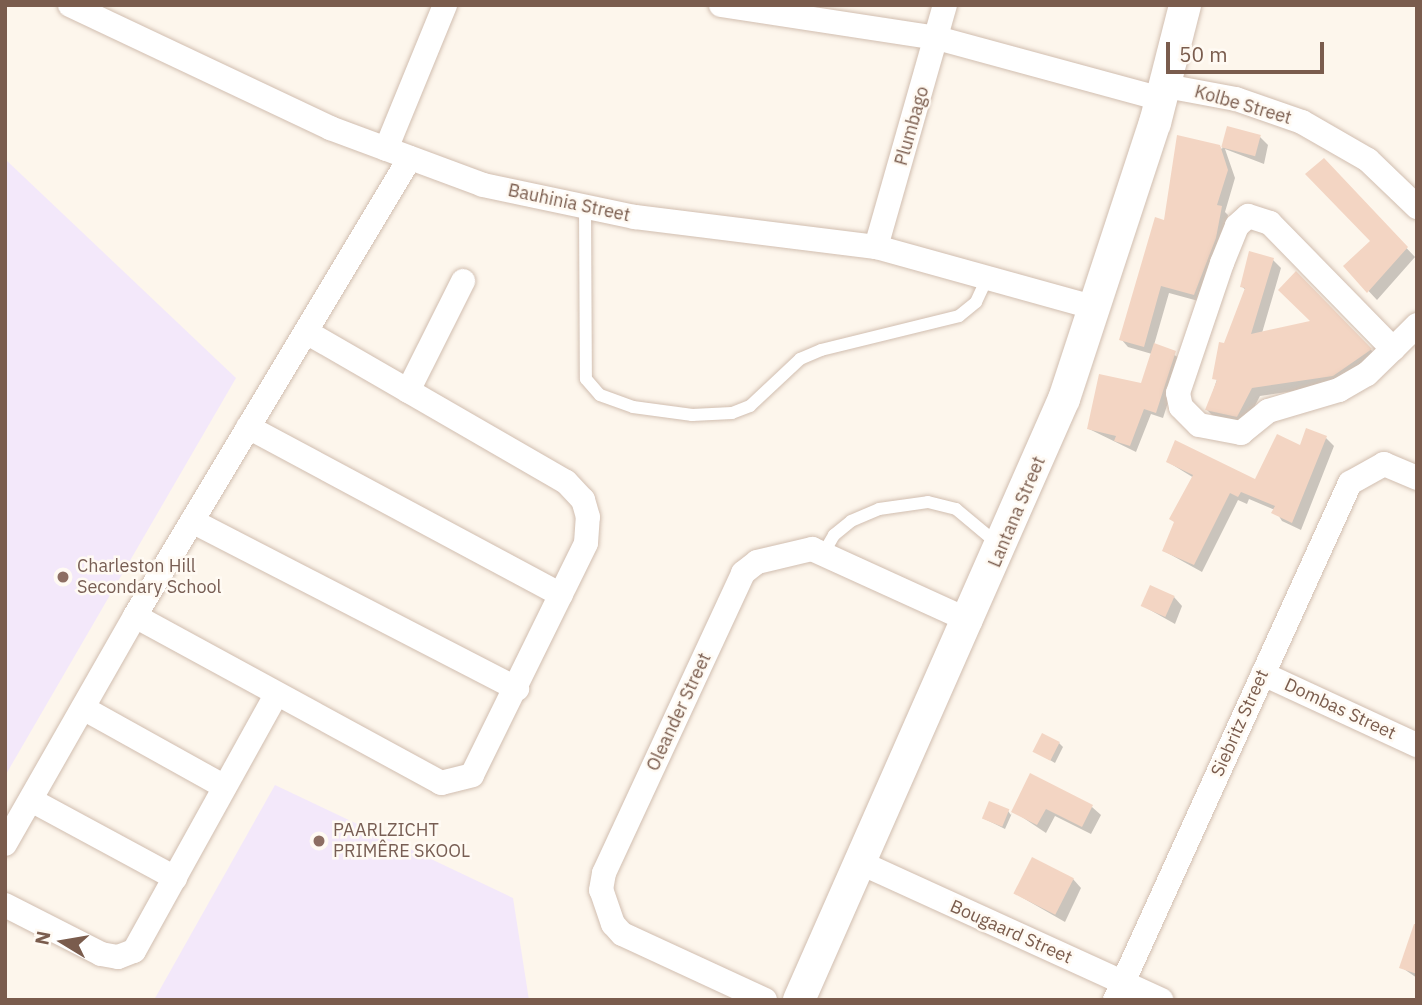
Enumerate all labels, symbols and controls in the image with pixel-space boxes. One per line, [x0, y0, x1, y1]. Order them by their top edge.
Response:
scale bar [1170, 28, 1328, 72]
text: 50 m [1179, 40, 1228, 68]
street label: Kolbe Street [1192, 81, 1294, 129]
street label: Plumbago [890, 84, 934, 168]
street label: Bauhinia Street [506, 180, 632, 226]
street label: Lantana Street [984, 453, 1050, 571]
place label: Charleston Hill Secondary School [77, 556, 221, 598]
marker: Charleston Hill Secondary School [55, 569, 71, 585]
street label: Oleander Street [642, 649, 716, 775]
street label: Siebritz Street [1207, 666, 1273, 780]
street label: Dombas Street [1281, 674, 1399, 744]
place label: PAARLZICHT PRIMÊRE SKOOL [333, 820, 470, 862]
marker: PAARLZICHT PRIMÊRE SKOOL [311, 833, 327, 849]
street label: Bougaard Street [947, 895, 1075, 969]
north arrow [28, 907, 98, 977]
text: N [29, 929, 55, 947]

